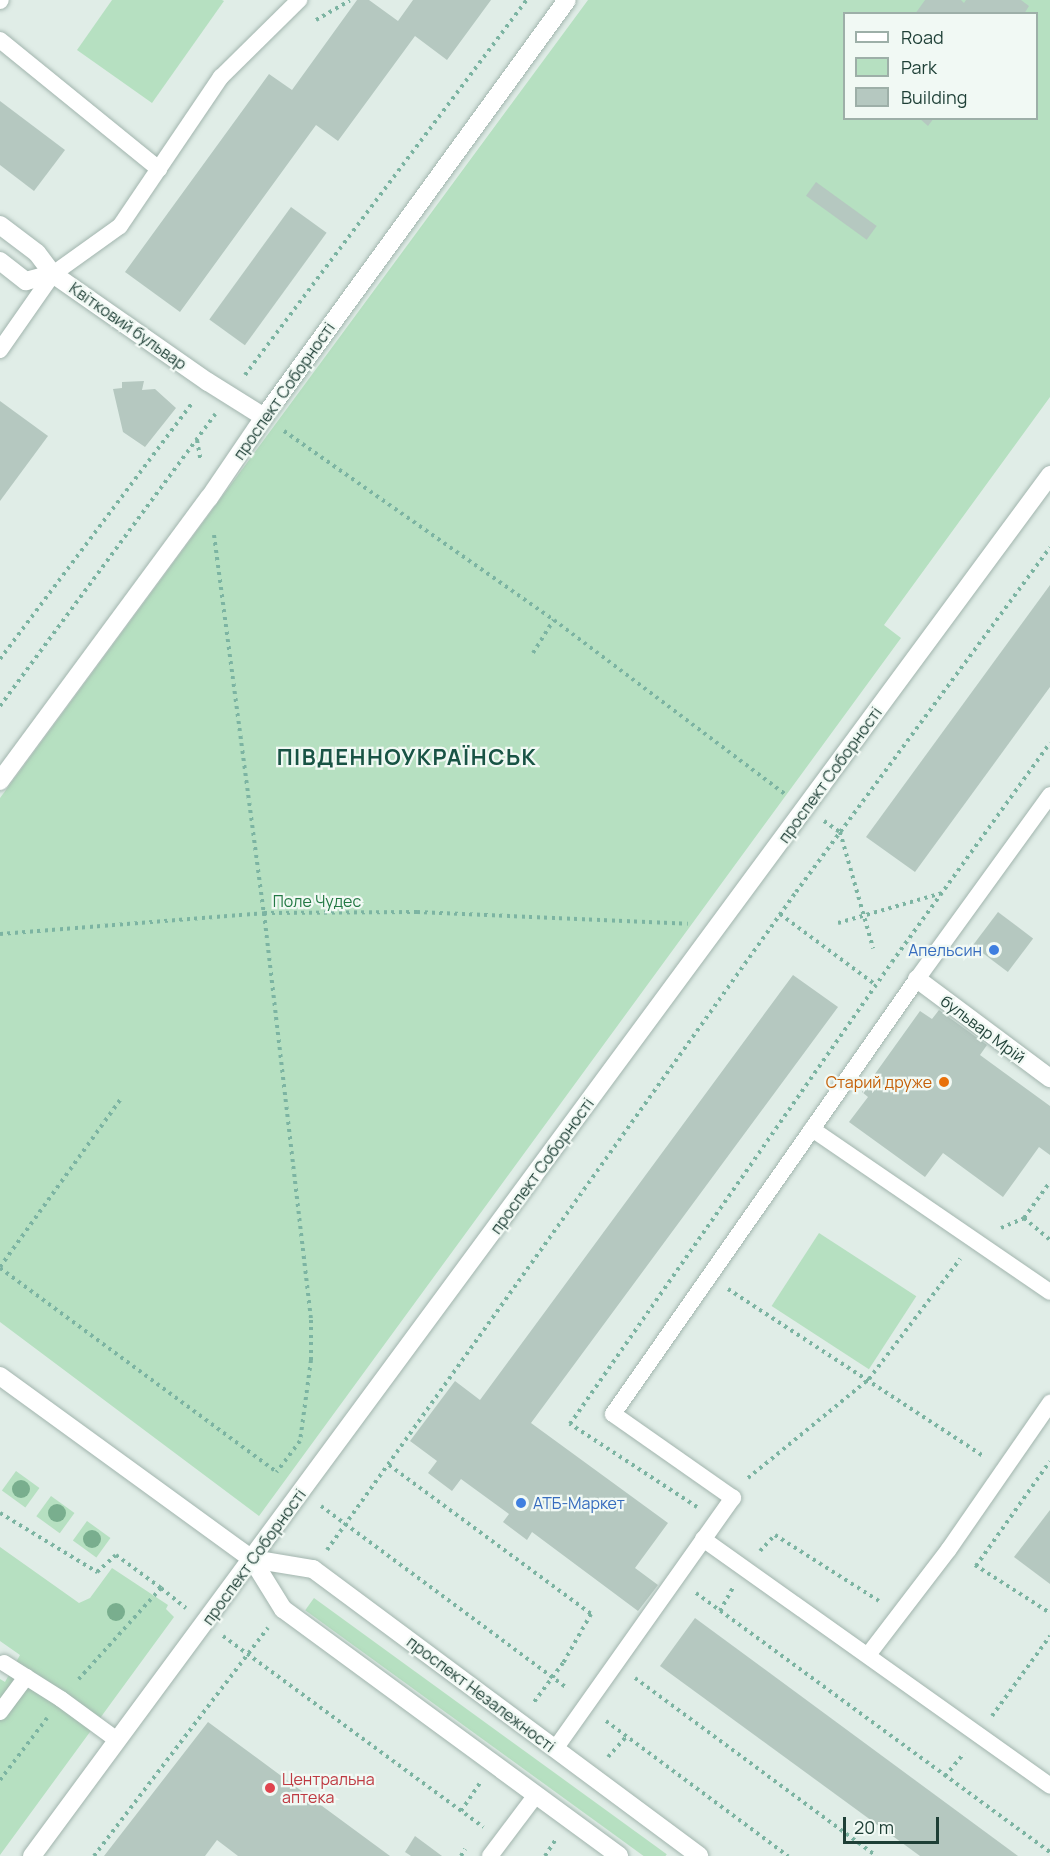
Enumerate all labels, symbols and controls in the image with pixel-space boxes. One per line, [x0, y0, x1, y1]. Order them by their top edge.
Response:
legend [843, 12, 1038, 120]
text: Road [901, 25, 944, 49]
text: Park [901, 55, 937, 79]
text: Building [901, 85, 967, 109]
street label: Квітковий бульвар [66, 278, 190, 374]
street label: проспект Соборності [229, 319, 339, 463]
street label: проспект Соборності [774, 703, 886, 847]
district label: ПІВДЕННОУКРАЇНСЬК [277, 745, 537, 771]
park label: Поле Чудес [273, 891, 361, 911]
place label: Апельсин [908, 940, 982, 960]
marker: Апельсин [987, 943, 1001, 957]
street label: бульвар Мрій [937, 991, 1029, 1067]
place label: Старий друже [826, 1072, 932, 1092]
marker: Старий друже [937, 1075, 951, 1089]
street label: проспект Соборності [486, 1094, 598, 1238]
street label: проспект Соборності [198, 1485, 310, 1629]
place label: АТБ-Маркет [533, 1493, 625, 1513]
marker: АТБ-Маркет [514, 1496, 528, 1510]
street label: проспект Незалежності [403, 1632, 559, 1756]
place label: Центральна аптека [282, 1769, 375, 1807]
marker: Центральна аптека [263, 1781, 277, 1795]
scale bar [846, 1805, 942, 1843]
text: 20 m [854, 1815, 894, 1839]

